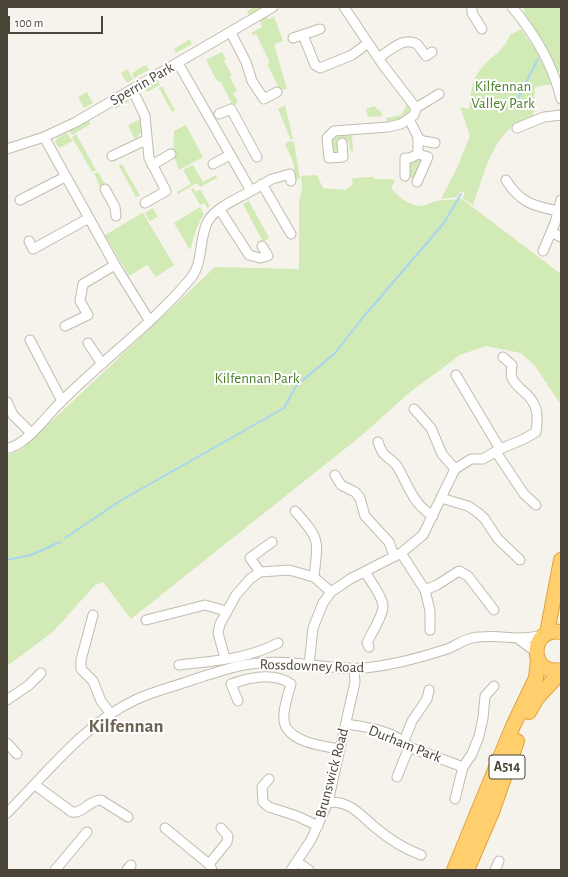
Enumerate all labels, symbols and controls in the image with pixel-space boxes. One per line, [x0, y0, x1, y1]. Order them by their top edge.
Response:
scale bar [10, 8, 105, 34]
text: 100 m [15, 17, 43, 29]
street label: Sperrin Park [107, 58, 177, 110]
park label: Kilfennan Valley Park [471, 77, 535, 112]
park label: Kilfennan Park [215, 369, 299, 387]
street label: Rossdowney Road [259, 655, 365, 677]
district label: Kilfennan [88, 715, 164, 737]
street label: Durham Park [366, 721, 444, 767]
street label: Brunswick Road [311, 726, 353, 820]
road number: A514 [489, 755, 525, 779]

